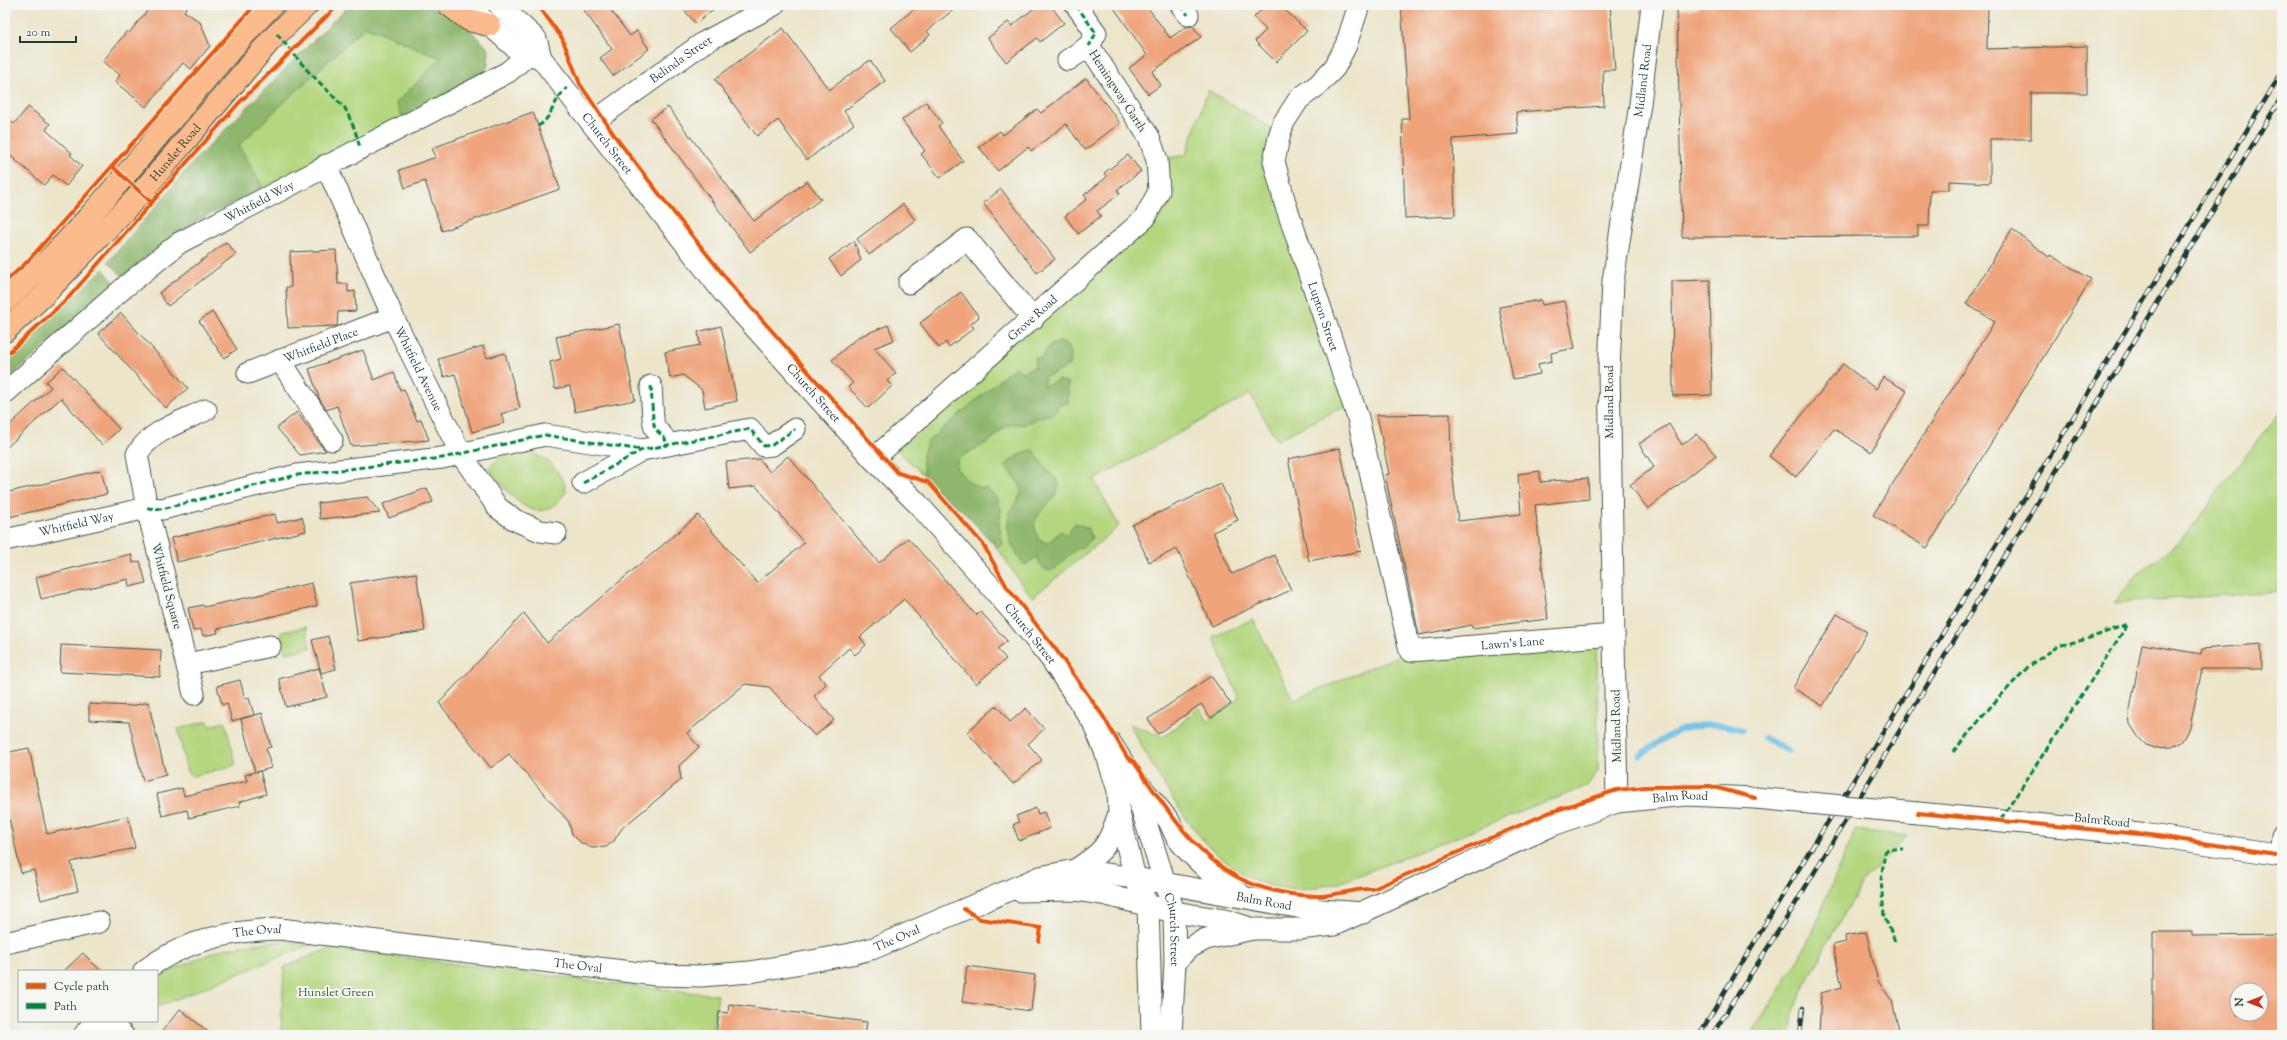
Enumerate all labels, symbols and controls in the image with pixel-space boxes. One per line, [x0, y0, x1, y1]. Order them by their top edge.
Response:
scale bar [20, 18, 76, 44]
text: 20 m [26, 24, 51, 42]
street label: Belinda Street [646, 32, 716, 88]
street label: Midland Road [1630, 43, 1657, 118]
street label: Hemingway Garth [1084, 47, 1151, 136]
street label: Church Street [577, 109, 636, 179]
street label: Hunslet Road [146, 120, 206, 186]
street label: Whitfield Way [221, 177, 298, 228]
street label: Lupton Street [1302, 280, 1343, 354]
street label: Grove Road [1004, 291, 1062, 346]
street label: Whitfield Place [281, 323, 362, 368]
street label: Whitfield Avenue [389, 324, 447, 415]
street label: Church Street [781, 360, 844, 427]
street label: Midland Road [1601, 365, 1619, 439]
street label: Whitfield Way [37, 508, 116, 542]
street label: Whitfield Square [146, 541, 186, 632]
street label: Church Street [999, 600, 1060, 668]
street label: Lawn's Lane [1480, 632, 1546, 655]
street label: Midland Road [1607, 689, 1627, 763]
street label: Balm Road [1651, 787, 1709, 808]
street label: Balm Road [2073, 809, 2131, 833]
street label: Balm Road [1235, 888, 1293, 916]
street label: Church Street [1159, 891, 1183, 967]
street label: The Oval [232, 921, 283, 943]
street label: The Oval [871, 921, 924, 957]
street label: The Oval [552, 955, 604, 978]
legend [18, 970, 158, 1022]
text: Cycle path [54, 978, 109, 996]
north arrow [2229, 982, 2269, 1022]
park label: Hunslet Green [298, 984, 374, 1002]
text: N [2232, 997, 2248, 1007]
text: Path [54, 998, 77, 1016]

